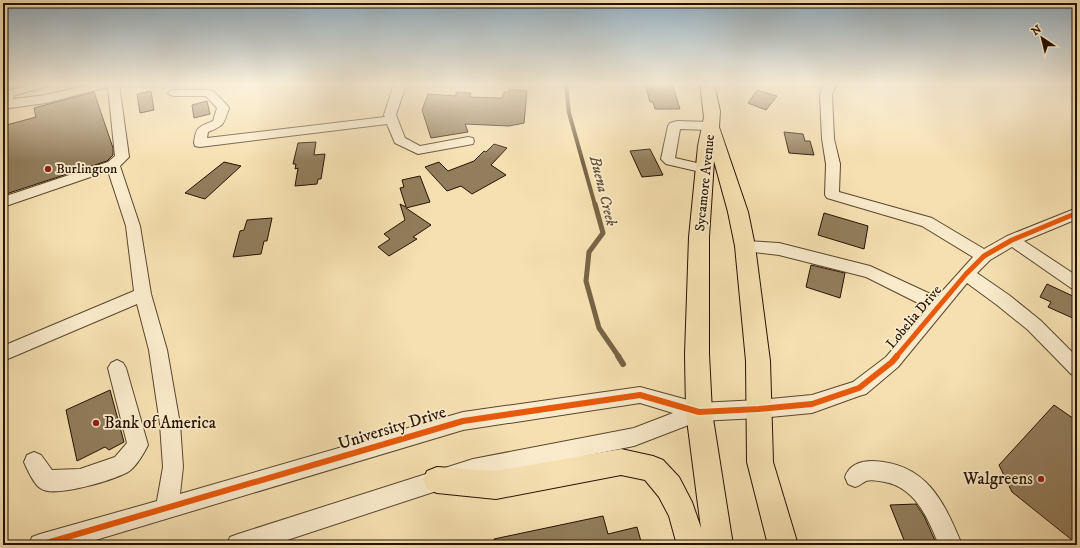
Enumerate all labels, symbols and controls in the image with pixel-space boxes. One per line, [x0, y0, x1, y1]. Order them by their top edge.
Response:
north arrow [1022, 18, 1062, 58]
text: N [1029, 22, 1045, 39]
street label: Sycamore Avenue [691, 133, 719, 232]
water label: Buena Creek [585, 153, 621, 229]
place label: Burlington [56, 160, 118, 178]
marker: Burlington [43, 164, 53, 174]
street label: Lobelia Drive [882, 281, 946, 352]
street label: University Drive [335, 401, 449, 455]
place label: Bank of America [104, 412, 217, 434]
marker: Bank of America [91, 418, 101, 428]
place label: Walgreens [962, 468, 1033, 490]
marker: Walgreens [1036, 474, 1046, 484]

